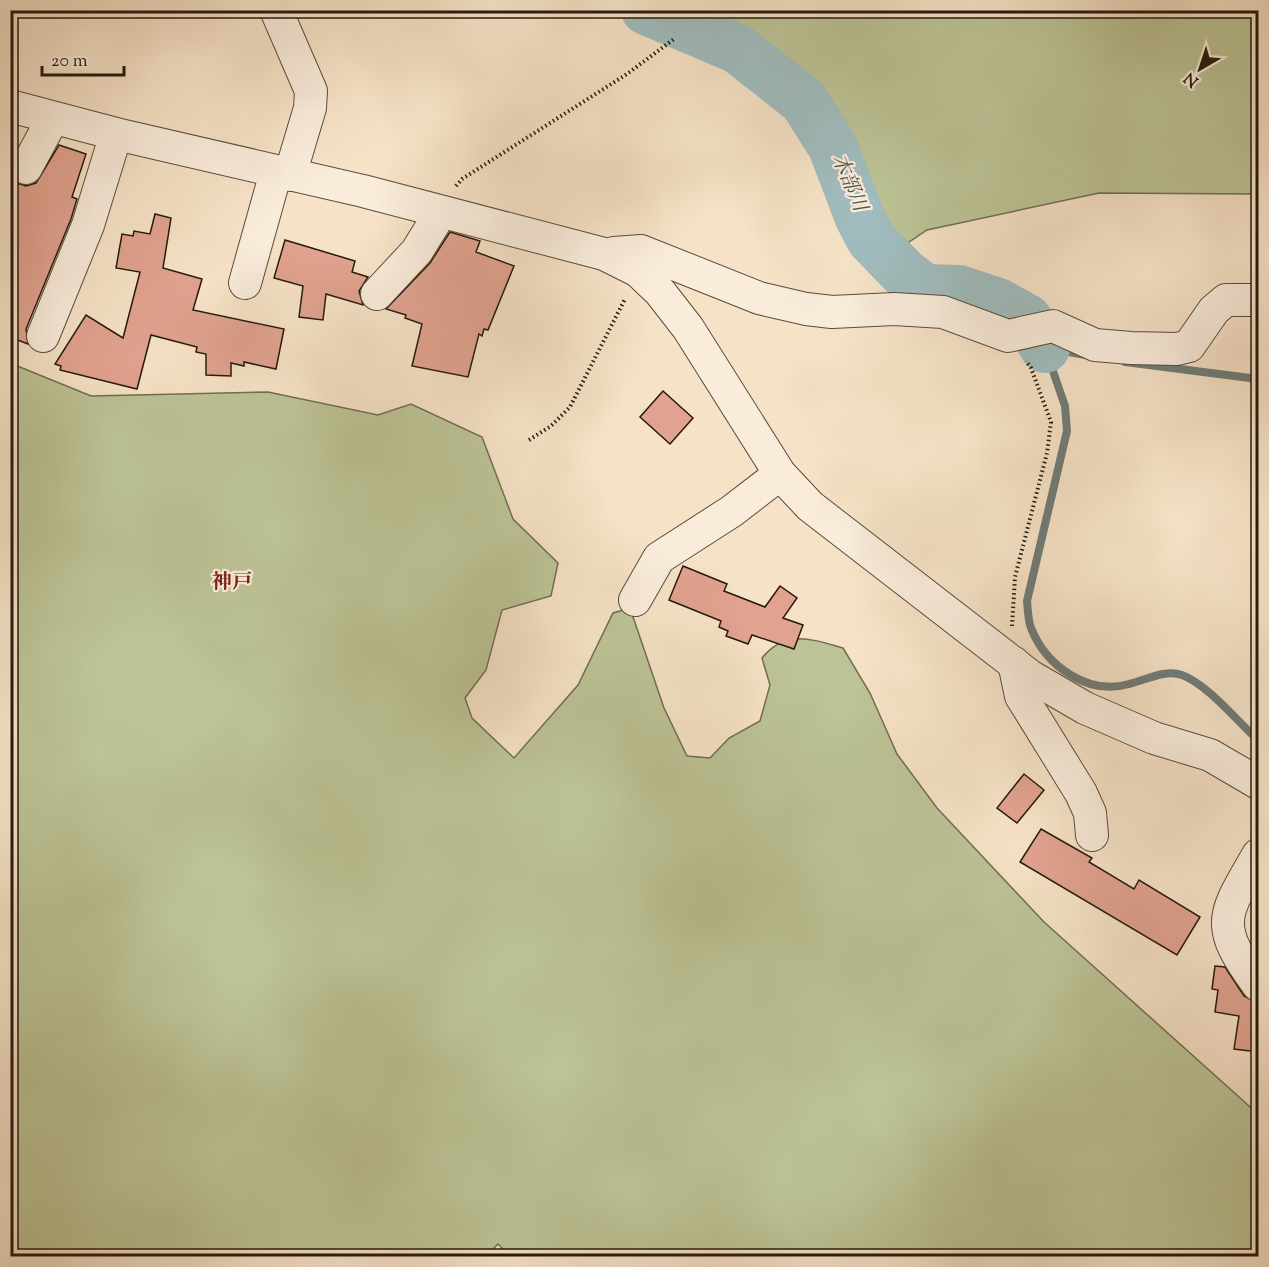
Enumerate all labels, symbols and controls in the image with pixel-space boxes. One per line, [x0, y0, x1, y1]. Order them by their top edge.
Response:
scale bar [42, 39, 124, 77]
north arrow [1170, 39, 1230, 99]
text: 20 m [51, 49, 88, 75]
text: N [1180, 66, 1204, 92]
water label: 木部川 [823, 150, 874, 218]
district label: 神戸 [212, 569, 252, 598]

